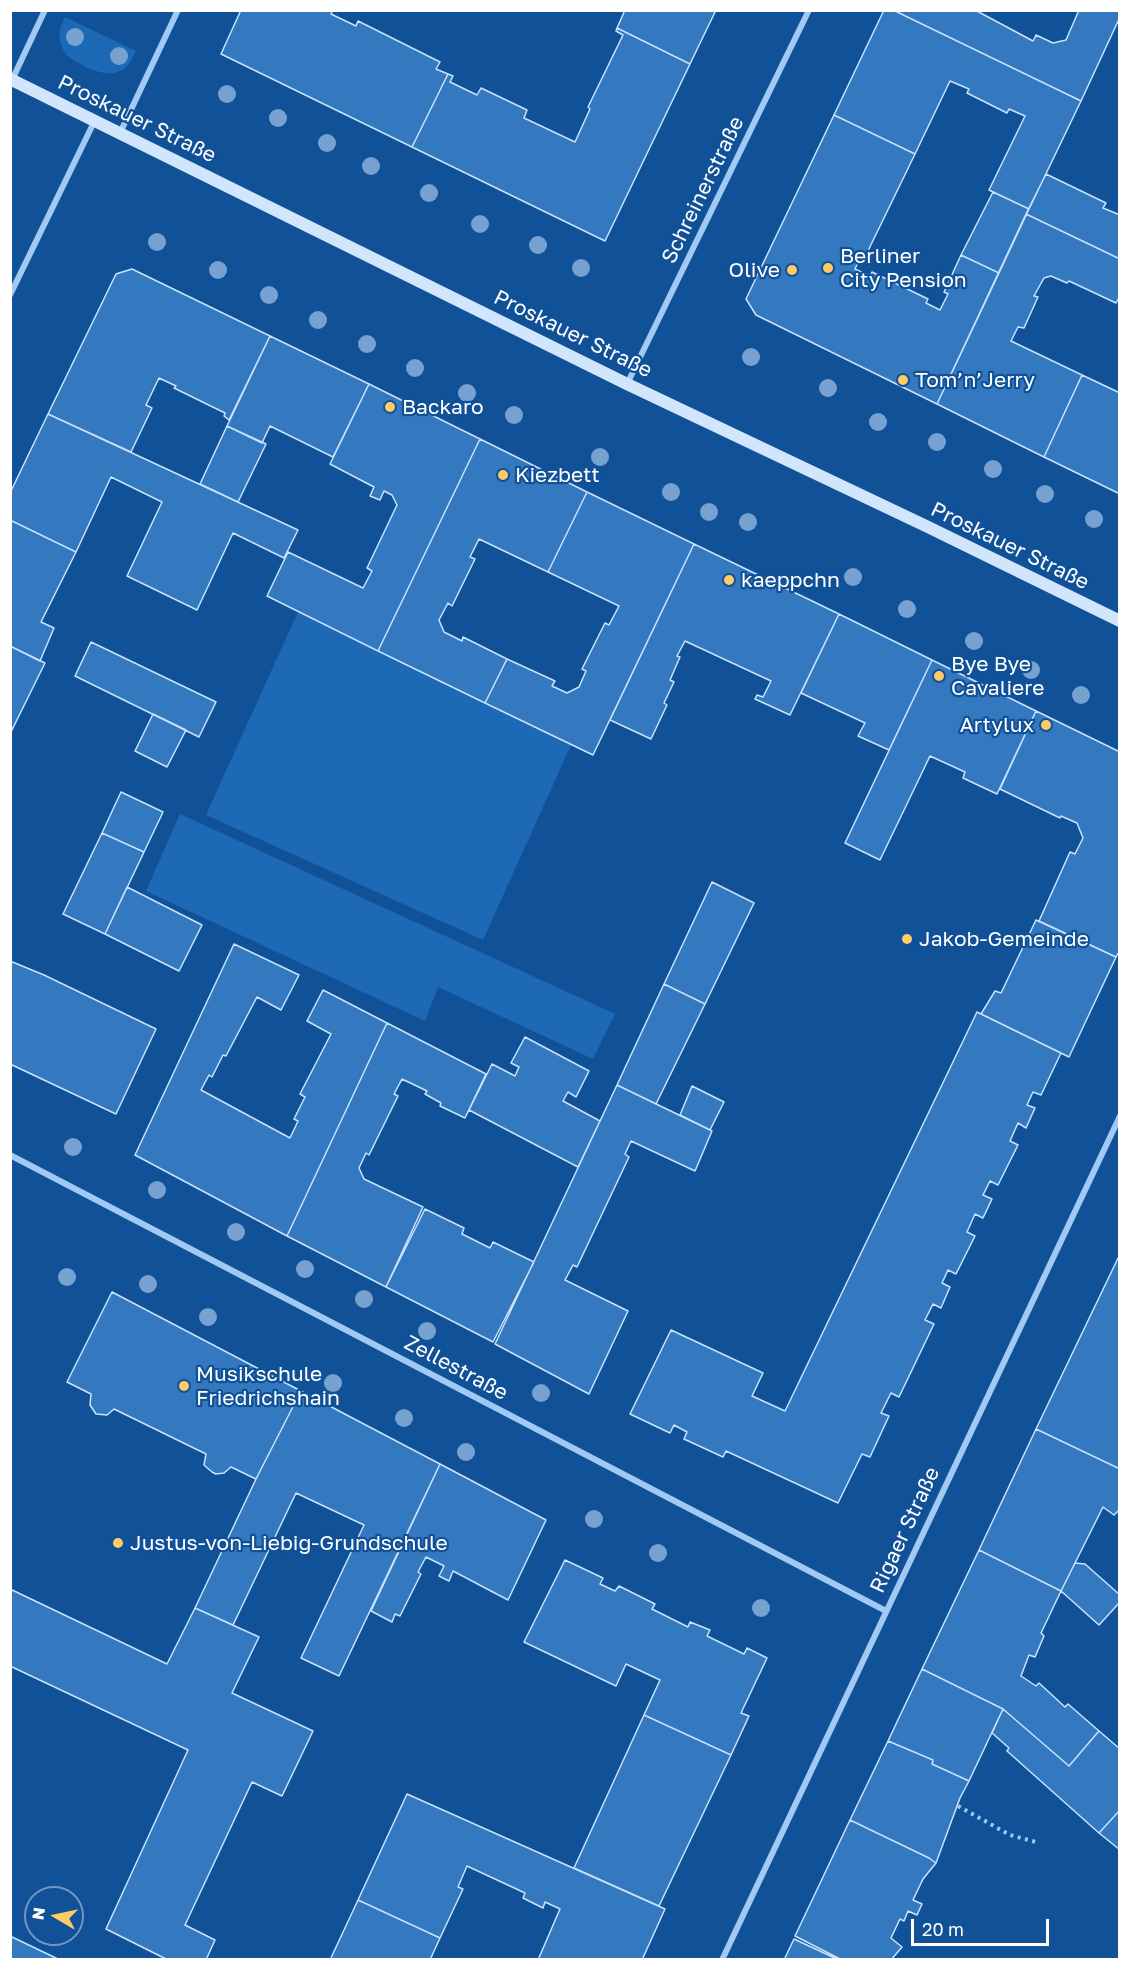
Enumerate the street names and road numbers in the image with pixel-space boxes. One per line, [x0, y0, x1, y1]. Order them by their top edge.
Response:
street label: Proskauer Straße [54, 70, 220, 168]
street label: Schreinerstraße [656, 112, 750, 268]
street label: Proskauer Straße [490, 285, 656, 383]
street label: Proskauer Straße [927, 497, 1093, 595]
street label: Zellestraße [400, 1330, 512, 1406]
street label: Rigaer Straße [865, 1463, 945, 1597]

